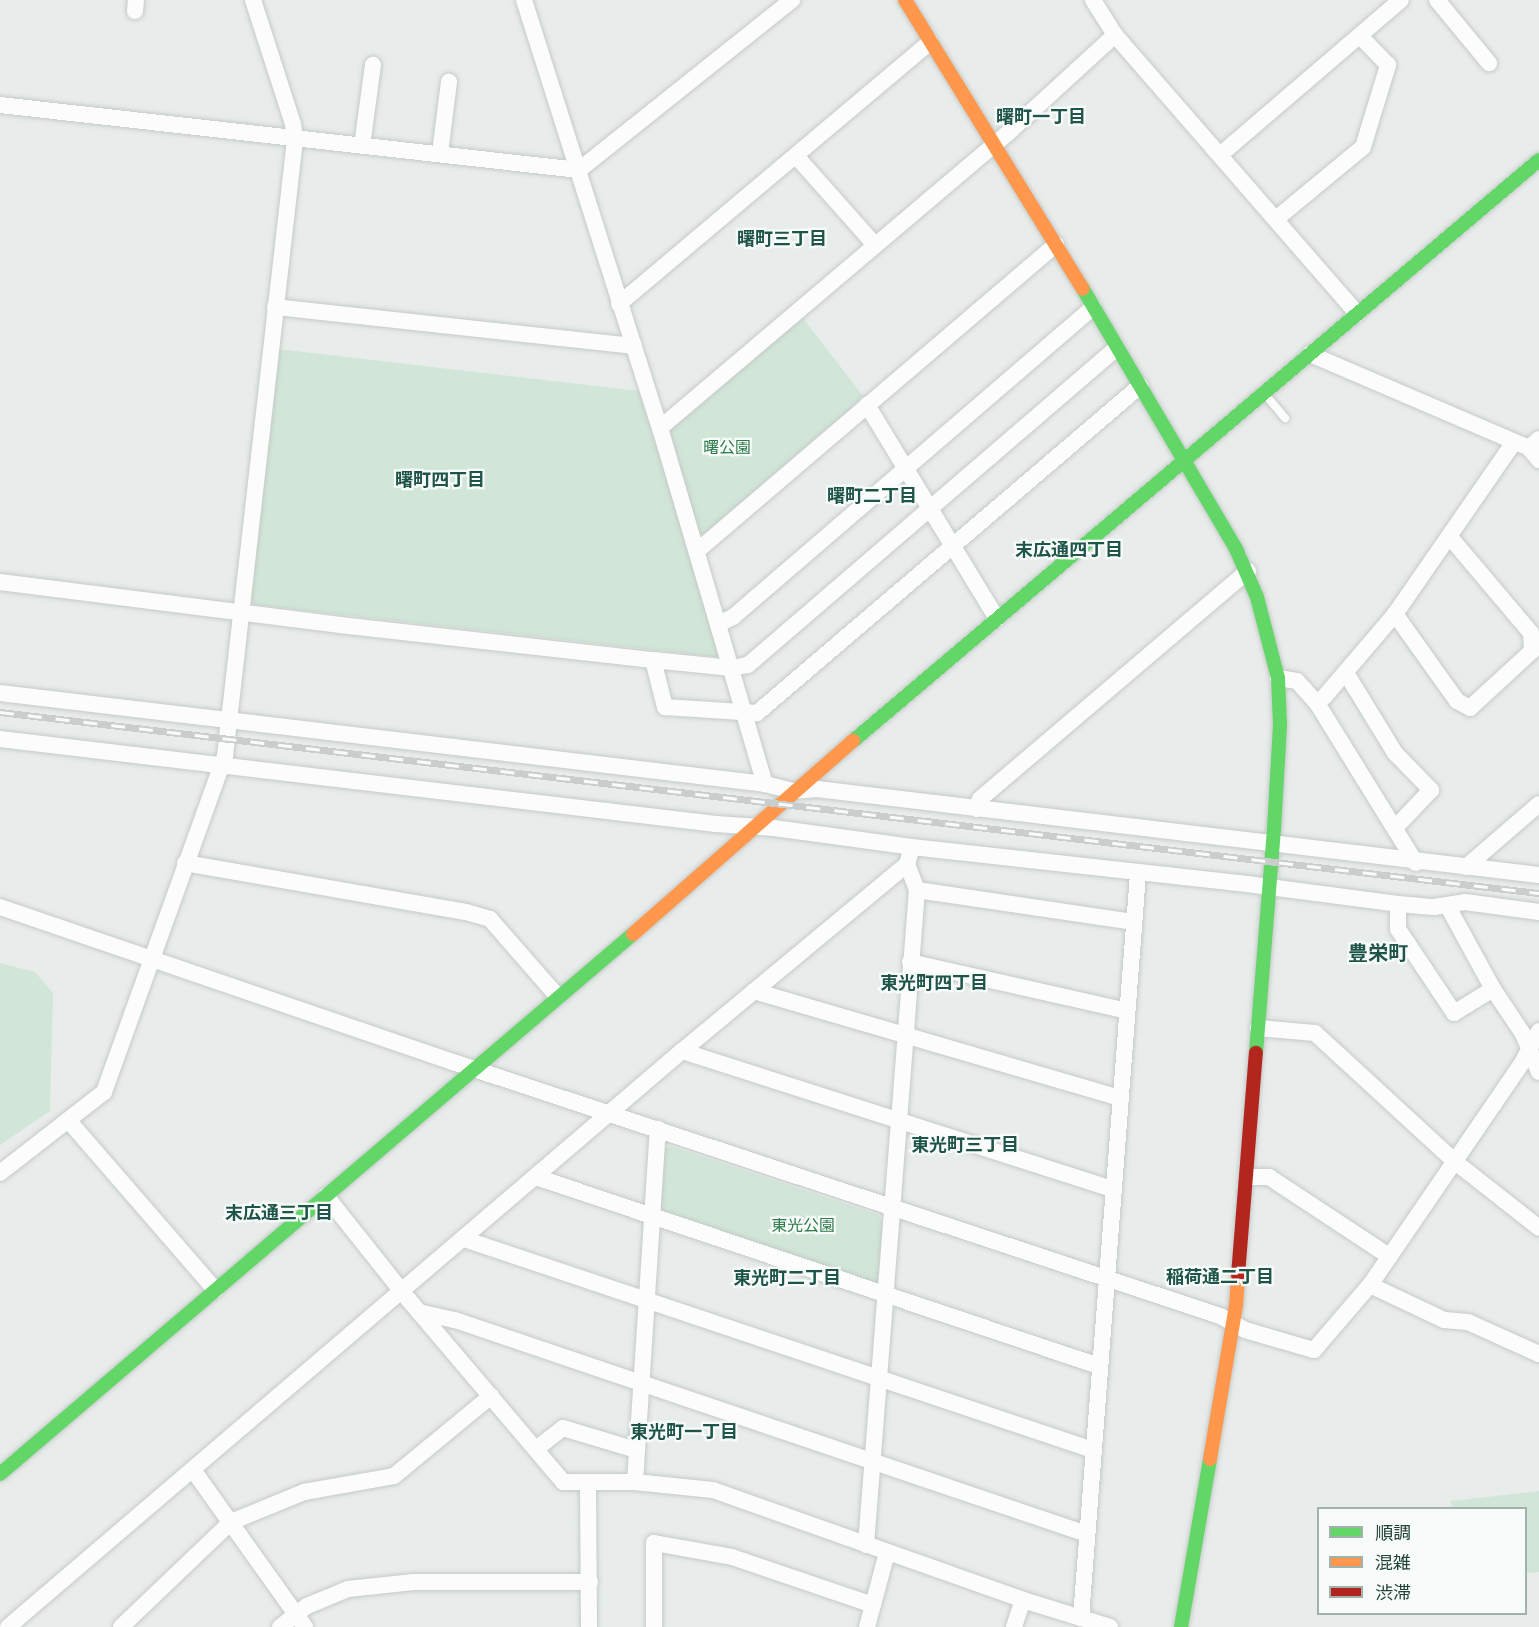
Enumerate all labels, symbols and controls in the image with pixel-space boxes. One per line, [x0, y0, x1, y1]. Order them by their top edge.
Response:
district label: 曙町一丁目 [996, 106, 1086, 128]
district label: 曙町三丁目 [737, 228, 827, 250]
park label: 曙公園 [703, 438, 751, 458]
district label: 曙町四丁目 [395, 469, 485, 491]
district label: 曙町二丁目 [827, 485, 917, 507]
district label: 末広通四丁目 [1015, 539, 1123, 561]
district label: 豊栄町 [1348, 941, 1408, 965]
district label: 東光町四丁目 [880, 972, 988, 994]
district label: 東光町三丁目 [911, 1134, 1019, 1156]
district label: 末広通三丁目 [225, 1202, 333, 1224]
park label: 東光公園 [771, 1216, 835, 1236]
district label: 稲荷通二丁目 [1166, 1266, 1274, 1288]
district label: 東光町二丁目 [733, 1267, 841, 1289]
district label: 東光町一丁目 [630, 1421, 738, 1443]
legend [1317, 1507, 1527, 1615]
text: 順調 [1375, 1520, 1411, 1545]
text: 混雑 [1375, 1550, 1411, 1575]
text: 渋滞 [1375, 1580, 1411, 1605]

